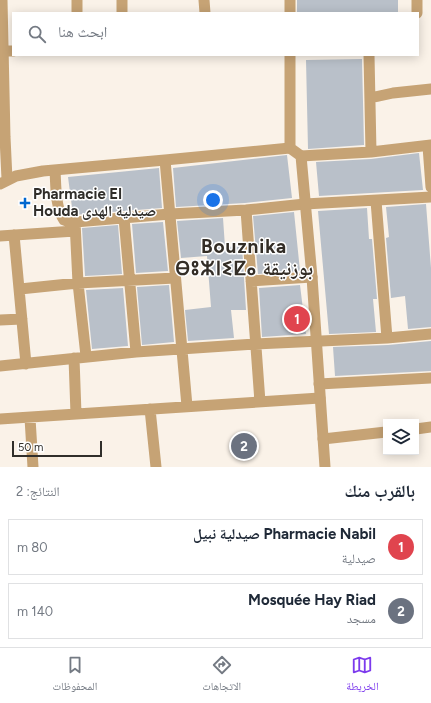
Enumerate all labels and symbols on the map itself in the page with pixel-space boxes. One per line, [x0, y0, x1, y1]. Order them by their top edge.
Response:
place label: Pharmacie El Houda صيدلية الهدى [33, 185, 156, 220]
your location [203, 190, 223, 210]
marker: Pharmacie El Houda صيدلية الهدى [20, 198, 30, 208]
district label: Bouznika ⴱⵓⵣⵏⵉⵇⴰ بوزنيقة [175, 235, 313, 280]
pin: 1 [284, 304, 310, 334]
pin: 2 [231, 431, 257, 461]
scale bar [12, 439, 102, 458]

